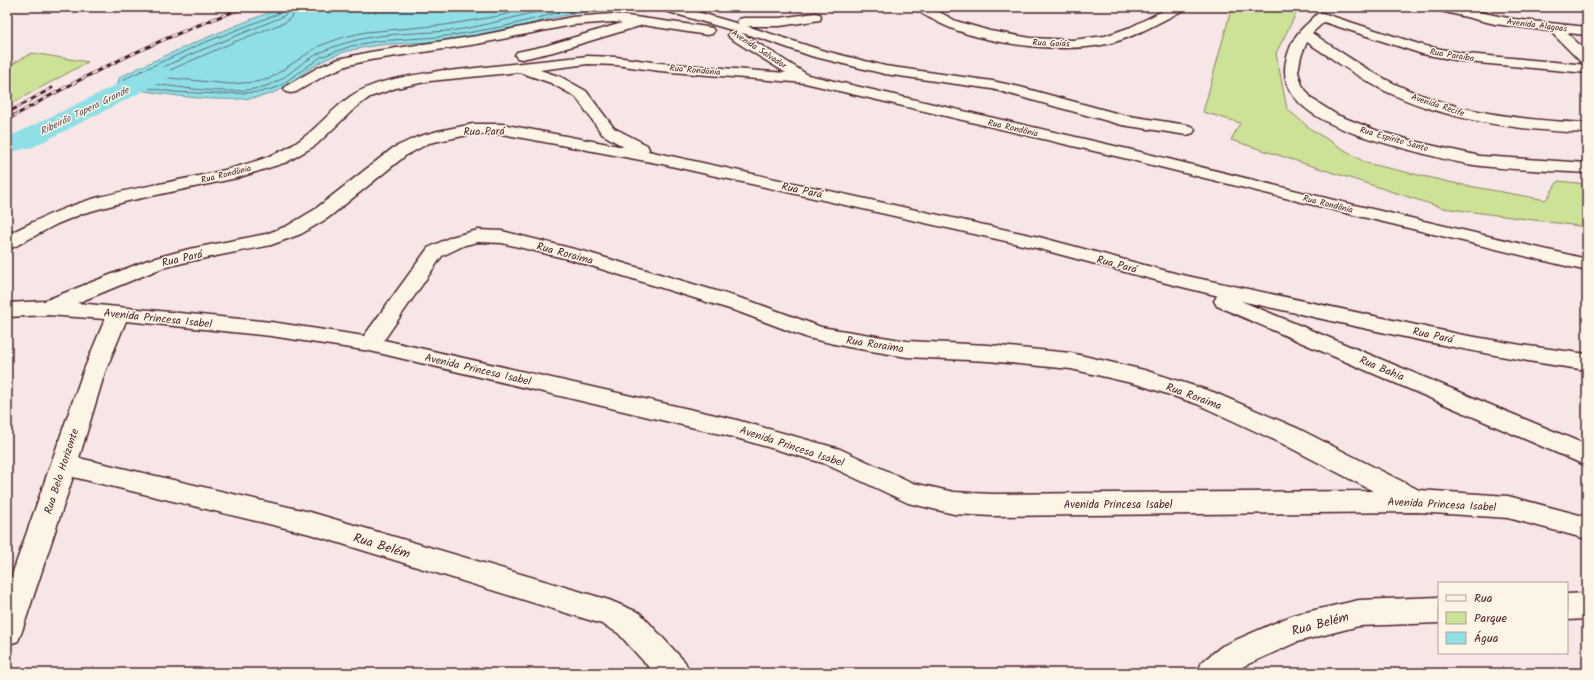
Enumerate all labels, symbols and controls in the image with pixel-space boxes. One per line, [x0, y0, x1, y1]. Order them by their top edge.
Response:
street label: Avenida Alagoas [1506, 14, 1568, 37]
street label: Avenida Salvador [728, 26, 790, 74]
street label: Rua Goiás [1032, 35, 1070, 52]
street label: Rua Paraíba [1429, 45, 1475, 66]
street label: Rua Rondônia [669, 61, 721, 80]
water label: Ribeirão Tapera Grande [37, 82, 133, 139]
street label: Avenida Recife [1409, 90, 1467, 121]
street label: Rua Rondônia [986, 115, 1040, 142]
street label: Rua Pará [463, 123, 507, 141]
street label: Rua Espírito Santo [1358, 123, 1430, 156]
street label: Rua Rondônia [199, 161, 253, 188]
street label: Rua Pará [780, 178, 826, 204]
street label: Rua Rondônia [1301, 191, 1355, 218]
street label: Rua Roraima [534, 238, 595, 270]
street label: Rua Pará [160, 245, 206, 272]
street label: Rua Pará [1094, 251, 1141, 279]
street label: Avenida Princesa Isabel [103, 304, 213, 334]
street label: Rua Pará [1411, 323, 1457, 349]
street label: Rua Roraima [845, 332, 905, 358]
street label: Avenida Princesa Isabel [423, 349, 533, 391]
street label: Rua Bahia [1356, 351, 1407, 386]
street label: Rua Roraima [1163, 379, 1224, 415]
street label: Avenida Princesa Isabel [737, 422, 846, 472]
street label: Rua Belo Horizonte [40, 426, 84, 516]
street label: Avenida Princesa Isabel [1387, 493, 1497, 517]
street label: Avenida Princesa Isabel [1064, 496, 1173, 514]
street label: Rua Belém [351, 528, 413, 565]
legend [1438, 582, 1568, 654]
text: Rua [1474, 589, 1493, 608]
street label: Rua Belém [1289, 607, 1351, 642]
text: Parque [1474, 609, 1508, 628]
text: Água [1474, 629, 1499, 648]

